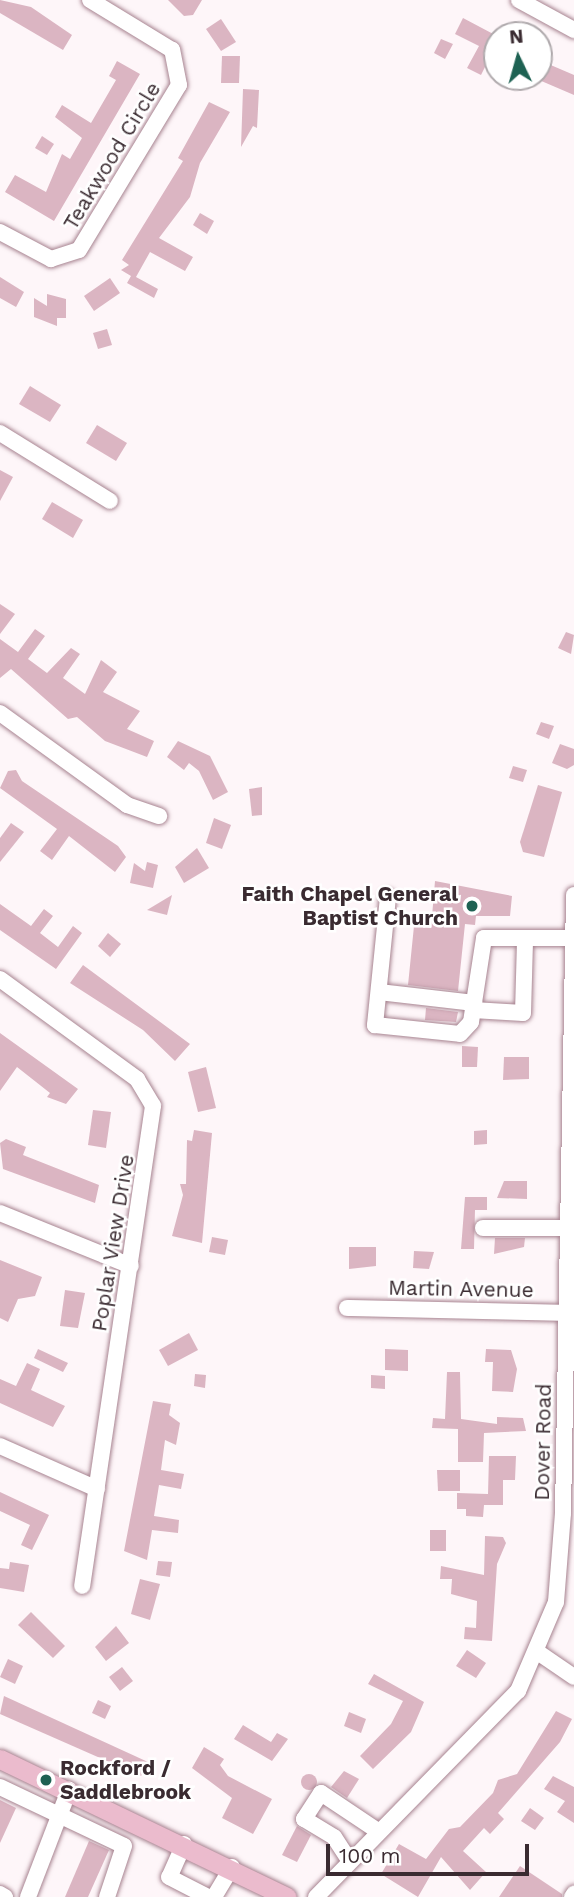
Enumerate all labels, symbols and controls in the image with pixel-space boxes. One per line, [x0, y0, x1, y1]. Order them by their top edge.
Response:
north arrow [483, 21, 553, 91]
text: N [508, 25, 524, 49]
street label: Teakwood Circle [58, 78, 166, 234]
place label: Faith Chapel General Baptist Church [241, 881, 458, 931]
marker: Faith Chapel General Baptist Church [464, 898, 480, 914]
street label: Poplar View Drive [86, 1152, 140, 1334]
street label: Martin Avenue [388, 1275, 534, 1303]
street label: Dover Road [529, 1383, 557, 1501]
place label: Rockford / Saddlebrook [60, 1755, 191, 1805]
marker: Rockford / Saddlebrook [38, 1772, 54, 1788]
scale bar [329, 1830, 532, 1874]
text: 100 m [339, 1843, 401, 1868]

